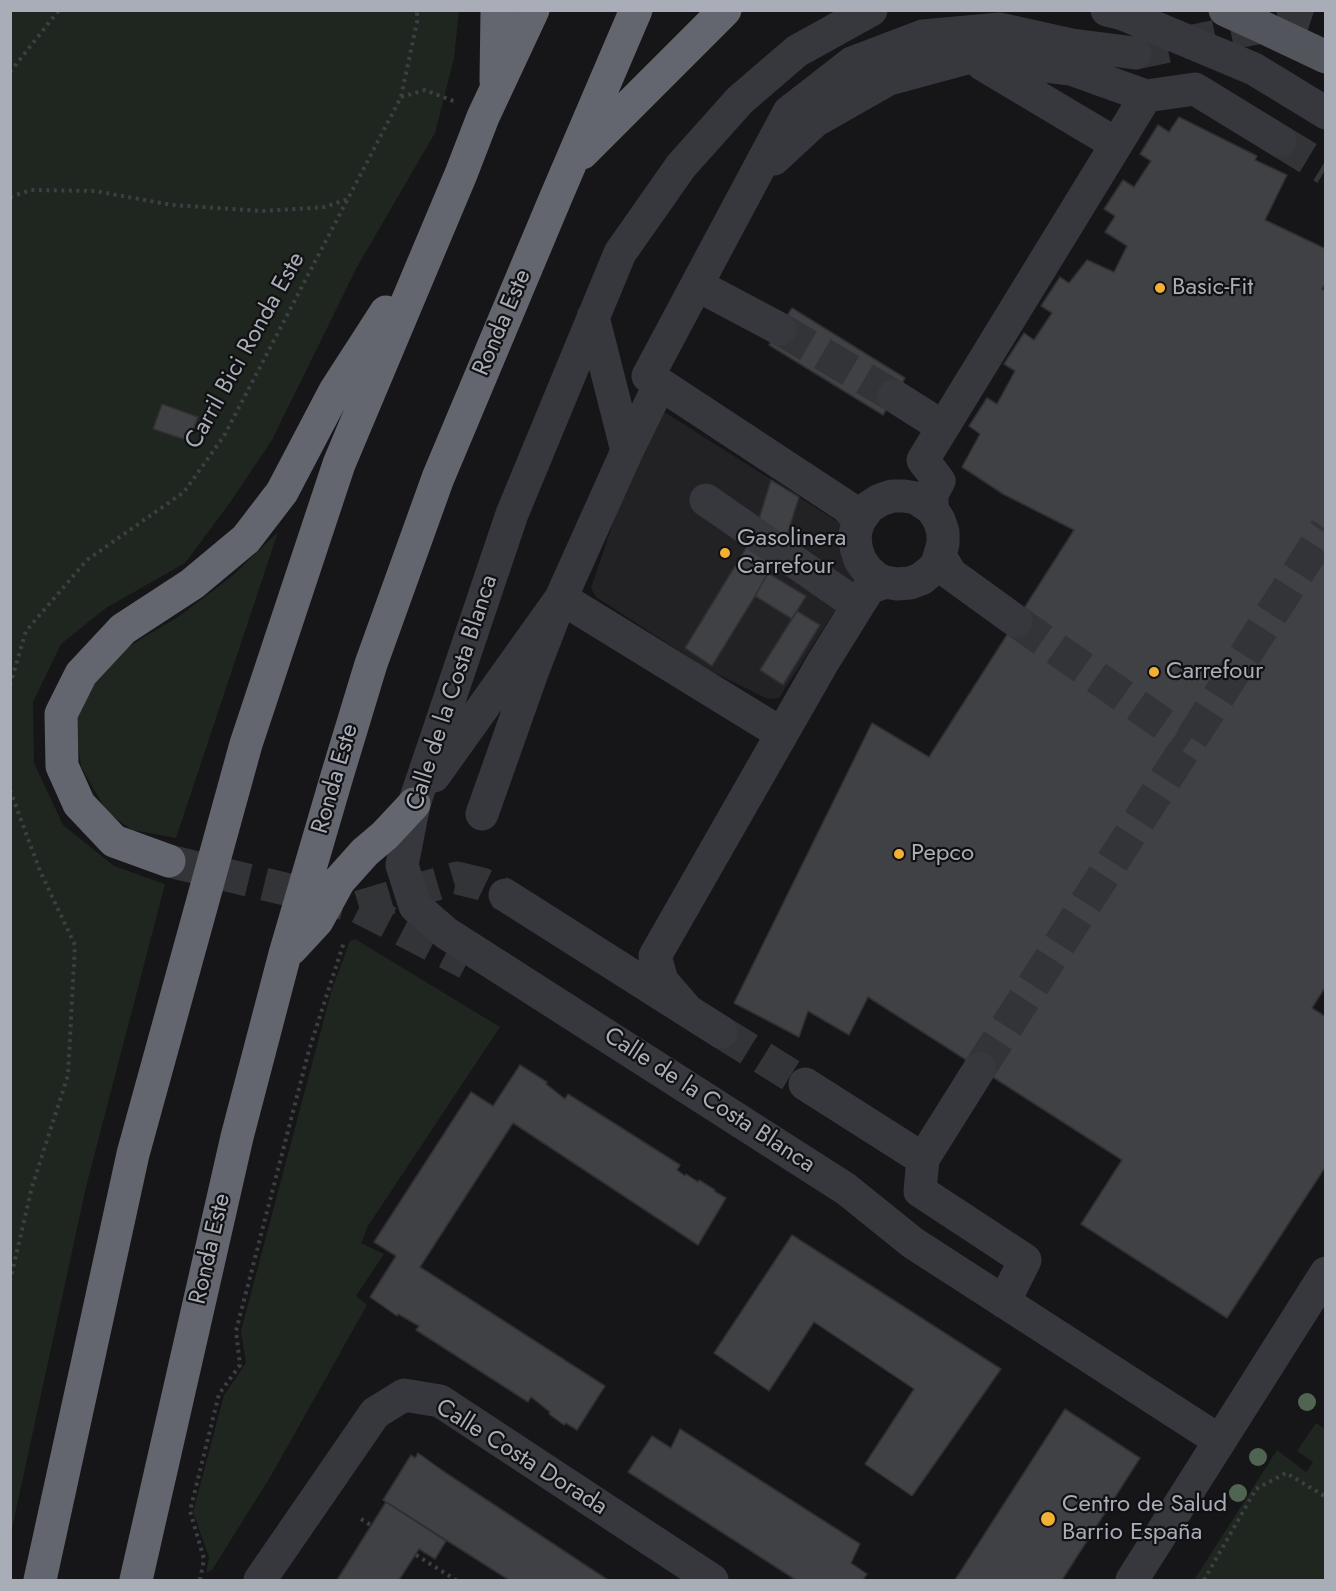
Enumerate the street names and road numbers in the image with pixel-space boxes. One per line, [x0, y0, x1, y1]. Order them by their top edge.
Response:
street label: Carril Bici Ronda Este [180, 248, 312, 454]
street label: Ronda Este [468, 266, 538, 380]
street label: Calle de la Costa Blanca [401, 572, 505, 814]
street label: Ronda Este [307, 721, 365, 837]
street label: Calle de la Costa Blanca [598, 1022, 820, 1180]
street label: Ronda Este [184, 1191, 238, 1307]
street label: Calle Costa Dorada [430, 1394, 612, 1522]

